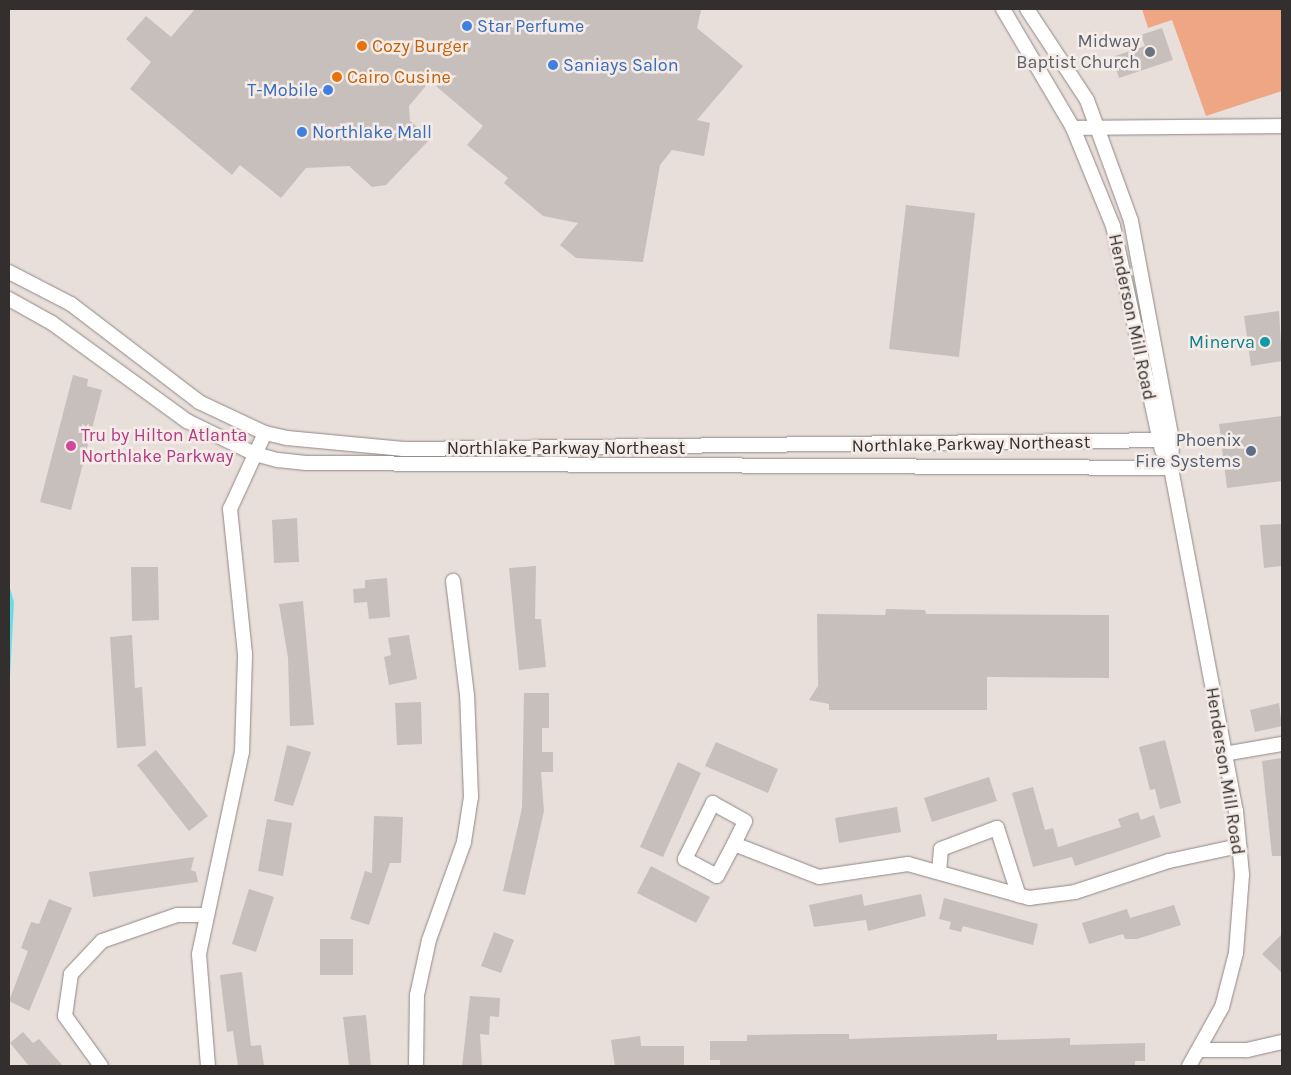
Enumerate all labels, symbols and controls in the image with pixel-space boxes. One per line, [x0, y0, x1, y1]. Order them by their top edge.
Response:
place label: Star Perfume [477, 15, 584, 37]
marker: Star Perfume [461, 20, 473, 32]
place label: Midway Baptist Church [1016, 31, 1140, 74]
place label: Cozy Burger [372, 35, 468, 57]
marker: Cozy Burger [356, 40, 368, 52]
marker: Midway Baptist Church [1144, 46, 1156, 58]
place label: Saniays Salon [563, 54, 679, 76]
marker: Saniays Salon [547, 59, 559, 71]
place label: Cairo Cusine [347, 66, 451, 88]
marker: Cairo Cusine [331, 71, 343, 83]
place label: T-Mobile [247, 79, 318, 101]
marker: T-Mobile [322, 84, 334, 96]
place label: Northlake Mall [312, 121, 432, 143]
marker: Northlake Mall [296, 126, 308, 138]
street label: Henderson Mill Road [1104, 232, 1160, 402]
place label: Minerva [1189, 331, 1255, 353]
marker: Minerva [1259, 336, 1271, 348]
place label: Tru by Hilton Atlanta Northlake Parkway [81, 425, 247, 468]
place label: Phoenix Fire Systems [1135, 430, 1241, 472]
street label: Northlake Parkway Northeast [851, 431, 1091, 457]
street label: Northlake Parkway Northeast [447, 437, 685, 459]
marker: Tru by Hilton Atlanta Northlake Parkway [65, 440, 77, 452]
marker: Phoenix Fire Systems [1245, 445, 1257, 457]
street label: Henderson Mill Road [1201, 686, 1249, 856]

